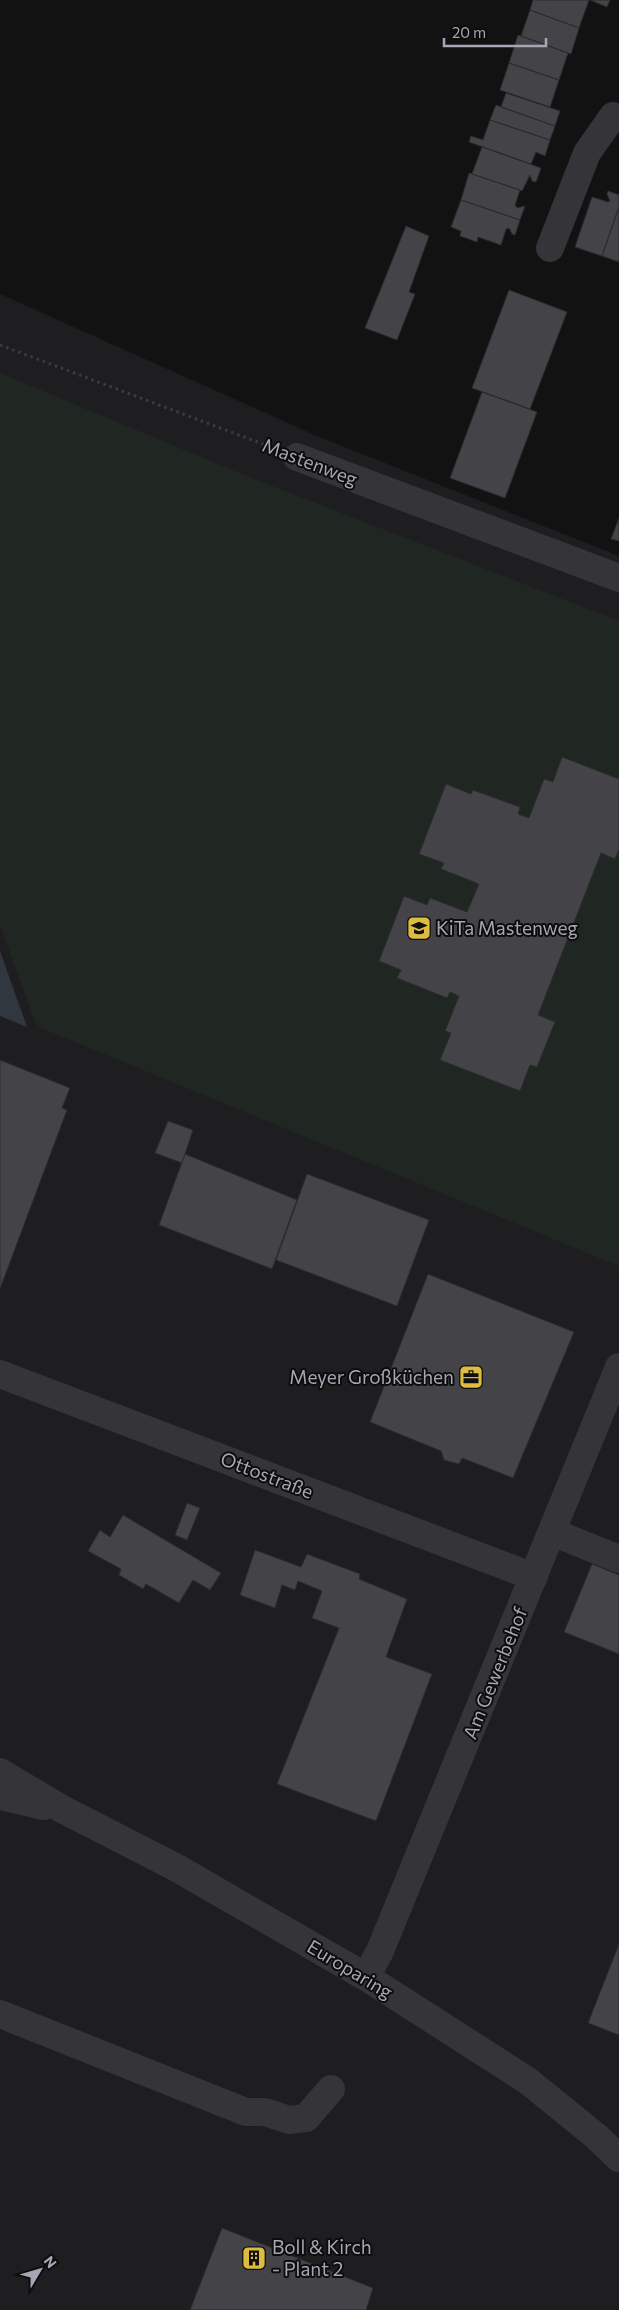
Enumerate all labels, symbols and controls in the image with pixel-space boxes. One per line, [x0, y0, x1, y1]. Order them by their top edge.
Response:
scale bar [444, 15, 546, 47]
text: 20 m [452, 23, 486, 41]
street label: Mastenweg [259, 433, 361, 490]
school or university icon: KiTa Mastenweg [406, 915, 432, 941]
place label: KiTa Mastenweg [436, 916, 578, 939]
office icon: Meyer Großküchen [458, 1364, 484, 1390]
place label: Meyer Großküchen [289, 1365, 454, 1388]
street label: Ottostraße [218, 1446, 317, 1503]
street label: Am Gewerbehof [458, 1603, 532, 1742]
street label: Europaring [303, 1934, 397, 2003]
place label: Boll & Kirch - Plant 2 [272, 2235, 372, 2280]
north arrow [15, 2245, 65, 2295]
building icon: Boll & Kirch - Plant 2 [241, 2245, 267, 2271]
text: N [41, 2252, 61, 2271]

